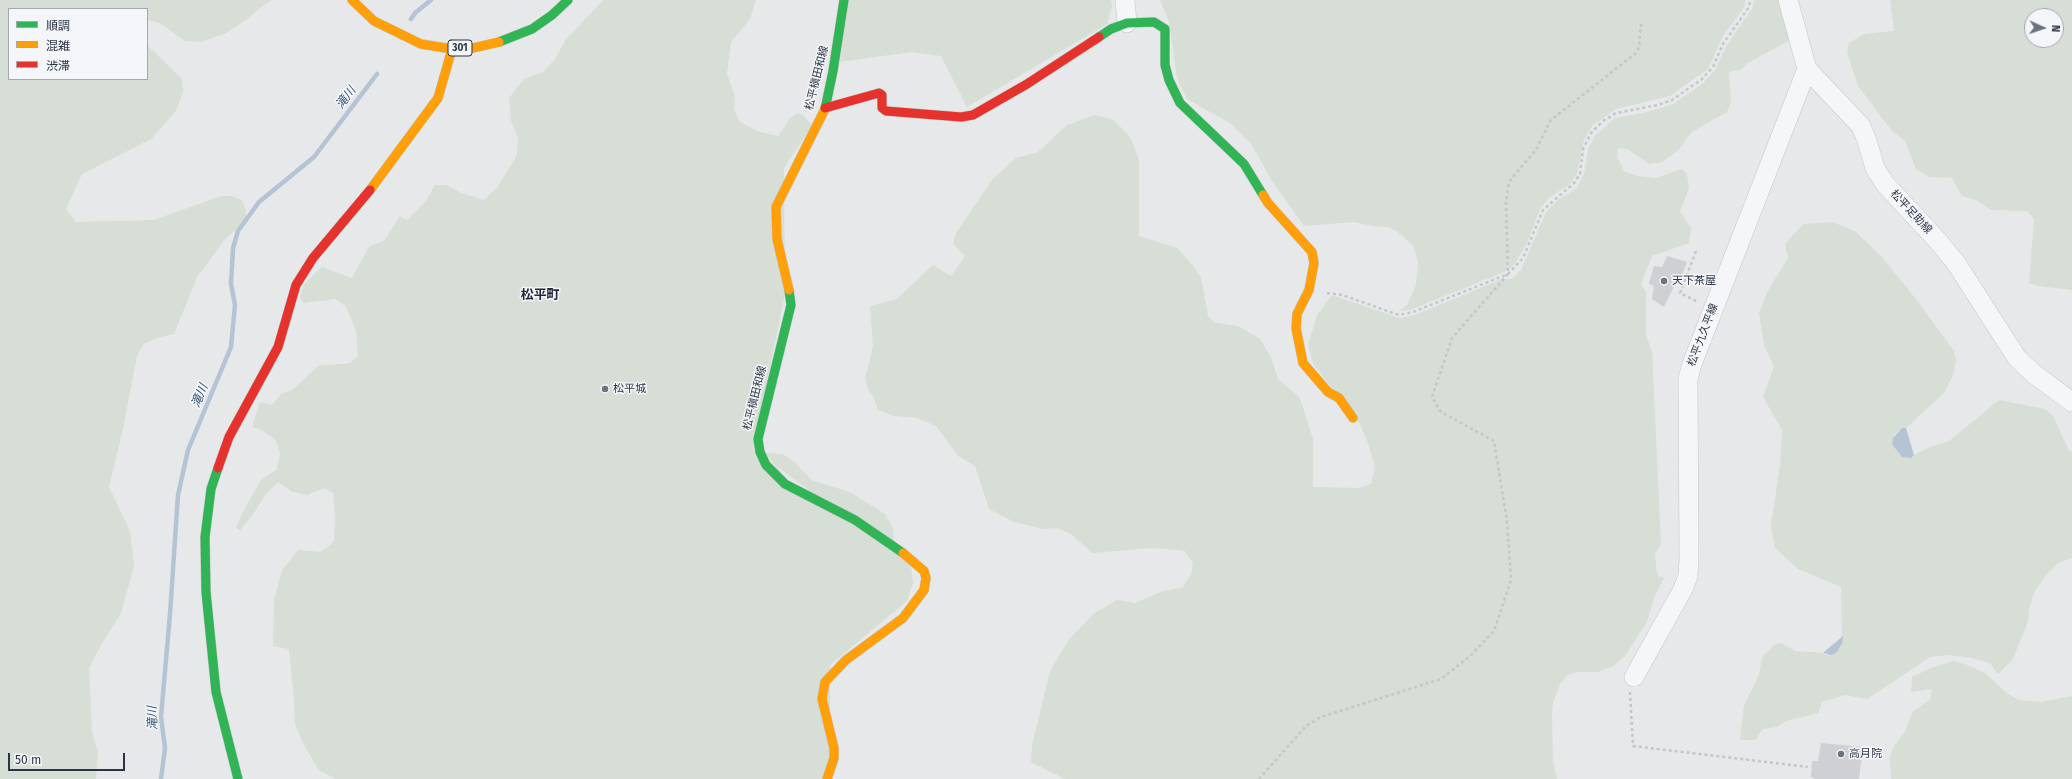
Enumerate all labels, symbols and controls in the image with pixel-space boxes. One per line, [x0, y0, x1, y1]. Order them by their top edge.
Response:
legend [8, 8, 148, 80]
north arrow [2024, 8, 2064, 48]
text: 順調 [46, 19, 70, 33]
text: N [2049, 25, 2062, 33]
text: 混雑 [46, 39, 70, 53]
road number: 301 [448, 40, 472, 56]
street label: 松平槇田和線 [803, 44, 831, 112]
text: 渋滞 [46, 59, 70, 73]
water label: 滝川 [333, 84, 359, 112]
street label: 松平足助線 [1887, 187, 1935, 237]
place label: 天下茶屋 [1672, 274, 1716, 288]
marker: 天下茶屋 [1659, 276, 1669, 286]
district label: 松平町 [521, 287, 559, 303]
street label: 松平九久平線 [1685, 302, 1721, 368]
street label: 松平槇田和線 [741, 364, 769, 432]
water label: 滝川 [189, 382, 211, 410]
place label: 松平城 [613, 382, 646, 396]
marker: 松平城 [600, 384, 610, 394]
water label: 滝川 [145, 706, 161, 730]
scale bar [10, 745, 127, 771]
place label: 高月院 [1849, 747, 1882, 761]
marker: 高月院 [1836, 749, 1846, 759]
text: 50 m [15, 753, 41, 767]

